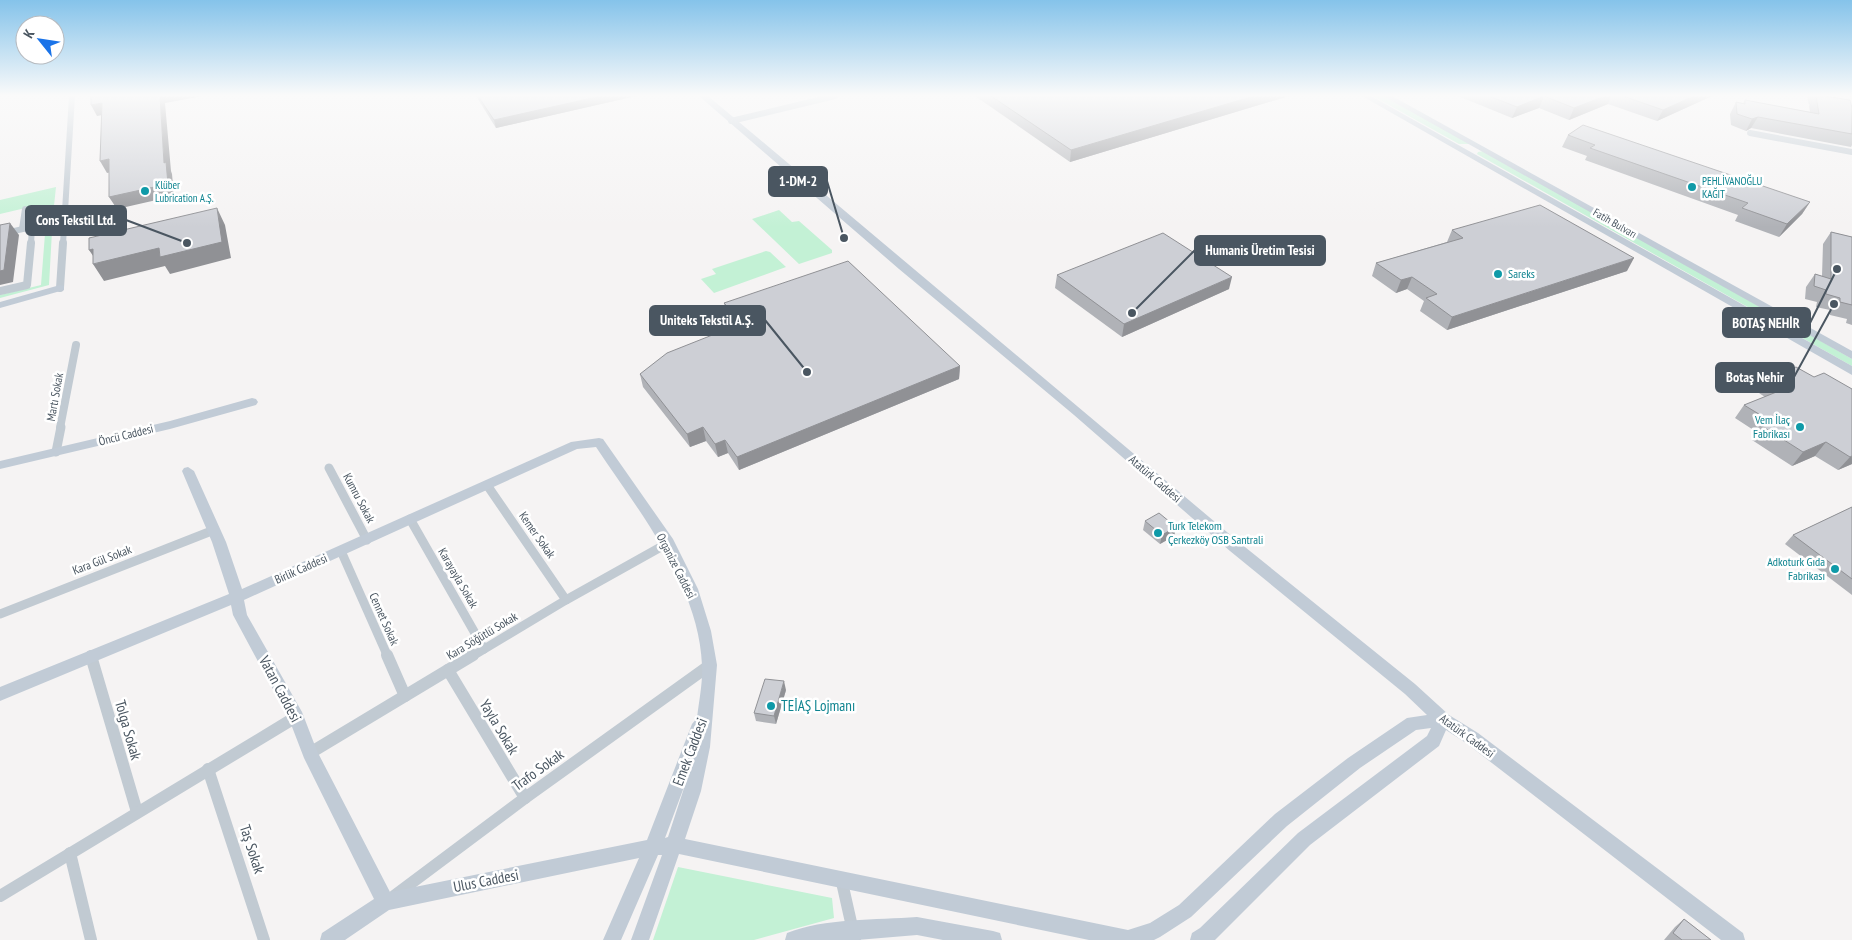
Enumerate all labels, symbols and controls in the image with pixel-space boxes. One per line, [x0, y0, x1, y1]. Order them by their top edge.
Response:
north arrow [15, 15, 65, 65]
text: K [19, 25, 39, 41]
callout: 1-DM-2 [769, 167, 827, 196]
text: 1-DM-2 [779, 172, 817, 190]
place label: PEHLİVANOĞLU KAĞIT [1702, 174, 1763, 201]
place label: Klüber Lubrication A.Ş. [155, 178, 214, 205]
marker: PEHLİVANOĞLU KAĞIT [1686, 181, 1698, 193]
marker: Klüber Lubrication A.Ş. [139, 185, 151, 197]
street label: Fatih Bulvarı [1591, 205, 1639, 241]
callout: Cons Tekstil Ltd. [26, 206, 126, 235]
text: Cons Tekstil Ltd. [36, 211, 116, 229]
callout: Humanis Üretim Tesisi [1195, 236, 1325, 265]
text: Humanis Üretim Tesisi [1205, 241, 1315, 259]
place label: Sareks [1508, 266, 1535, 281]
marker: Sareks [1492, 268, 1504, 280]
callout: Uniteks Tekstil A.Ş. [650, 306, 765, 335]
callout: BOTAŞ NEHİR [1723, 308, 1810, 337]
text: Uniteks Tekstil A.Ş. [660, 311, 754, 329]
text: BOTAŞ NEHİR [1732, 314, 1800, 332]
callout: Botaş Nehir [1716, 363, 1794, 392]
text: Botaş Nehir [1726, 368, 1785, 386]
street label: Martı Sokak [43, 371, 66, 422]
place label: Vem İlaç Fabrikası [1753, 412, 1791, 441]
street label: Öncü Caddesi [97, 420, 155, 449]
marker: Vem İlaç Fabrikası [1794, 421, 1806, 433]
street label: Atatürk Caddesi [1126, 452, 1185, 505]
street label: Kumru Sokak [340, 470, 379, 525]
street label: Kemer Sokak [516, 509, 559, 561]
place label: Turk Telekom Çerkezköy OSB Santrali [1168, 518, 1263, 547]
marker: Turk Telekom Çerkezköy OSB Santrali [1152, 527, 1164, 539]
street label: Organize Caddesi [654, 530, 699, 601]
street label: Kara Gül Sokak [70, 541, 134, 578]
street label: Karayayla Sokak [435, 545, 482, 611]
street label: Birlik Caddesi [272, 550, 329, 587]
place label: Adkoturk Gıda Fabrikası [1767, 554, 1825, 583]
marker: Adkoturk Gıda Fabrikası [1829, 563, 1841, 575]
street label: Cennet Sokak [366, 590, 403, 648]
street label: Kara Söğütlü Sokak [444, 608, 520, 663]
street label: Vatan Caddesi [255, 651, 306, 725]
street label: Yayla Sokak [476, 696, 523, 758]
place label: TEİAŞ Lojmanı [781, 696, 855, 715]
street label: Tolga Sokak [111, 698, 146, 762]
marker: TEİAŞ Lojmanı [765, 700, 777, 712]
street label: Atatürk Caddesi [1437, 711, 1498, 761]
street label: Emek Caddesi [668, 715, 711, 788]
street label: Trafo Sokak [508, 744, 567, 795]
street label: Taş Sokak [236, 822, 269, 876]
street label: Ulus Caddesi [452, 865, 520, 896]

